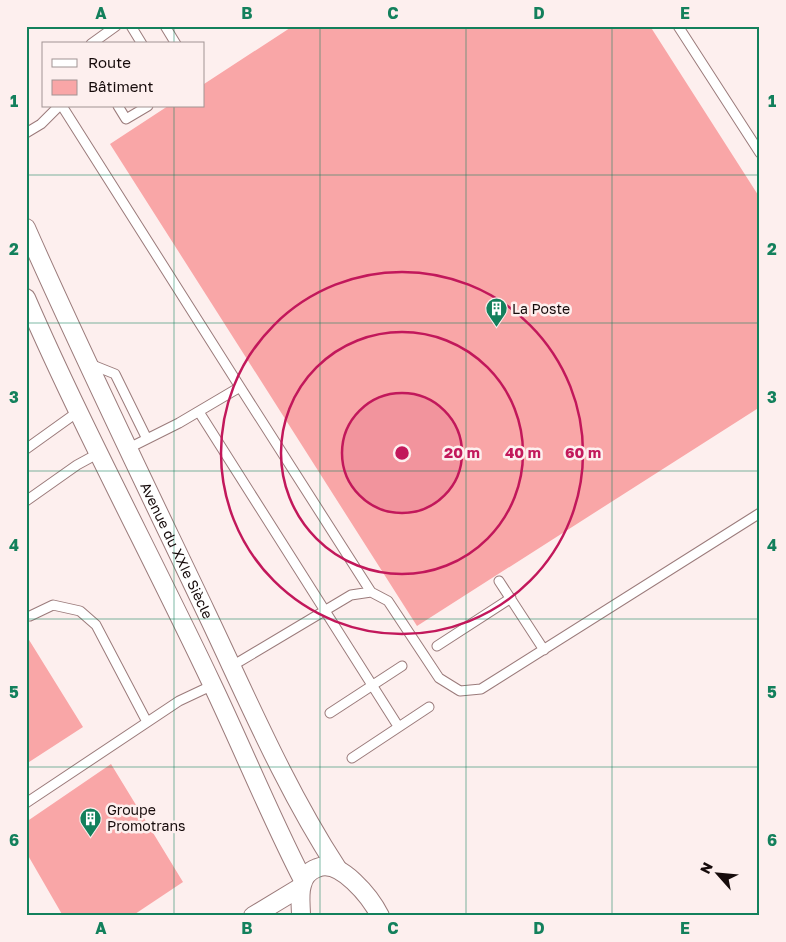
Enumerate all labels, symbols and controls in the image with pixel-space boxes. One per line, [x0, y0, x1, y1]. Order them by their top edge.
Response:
text: A [95, 3, 107, 23]
text: B [241, 3, 253, 23]
text: C [387, 3, 399, 23]
text: D [533, 3, 545, 23]
text: E [680, 3, 690, 23]
legend [42, 42, 205, 108]
text: Route [88, 53, 131, 71]
text: Bâtiment [88, 77, 153, 95]
text: 1 [10, 91, 18, 111]
text: 1 [768, 91, 776, 111]
text: 2 [9, 239, 19, 259]
text: 2 [767, 239, 777, 259]
building icon: La Poste [484, 297, 508, 328]
place label: La Poste [512, 300, 570, 317]
text: 3 [9, 387, 19, 407]
text: 3 [767, 387, 777, 407]
text: 20 m [444, 443, 480, 461]
text: 40 m [505, 443, 541, 461]
text: 60 m [565, 443, 601, 461]
centre of rings [393, 444, 411, 462]
street label: Avenue du XXIe Siècle [137, 479, 217, 621]
text: 4 [9, 535, 19, 555]
text: 4 [767, 535, 777, 555]
text: 5 [9, 682, 19, 702]
text: 5 [767, 682, 777, 702]
place label: Groupe Promotrans [107, 801, 186, 834]
building icon: Groupe Promotrans [79, 806, 103, 837]
text: 6 [9, 830, 19, 850]
text: 6 [767, 830, 777, 850]
north arrow [694, 850, 744, 900]
text: N [696, 859, 716, 876]
text: A [95, 918, 107, 938]
text: B [241, 918, 253, 938]
text: C [387, 918, 399, 938]
text: D [533, 918, 545, 938]
text: E [680, 918, 690, 938]

